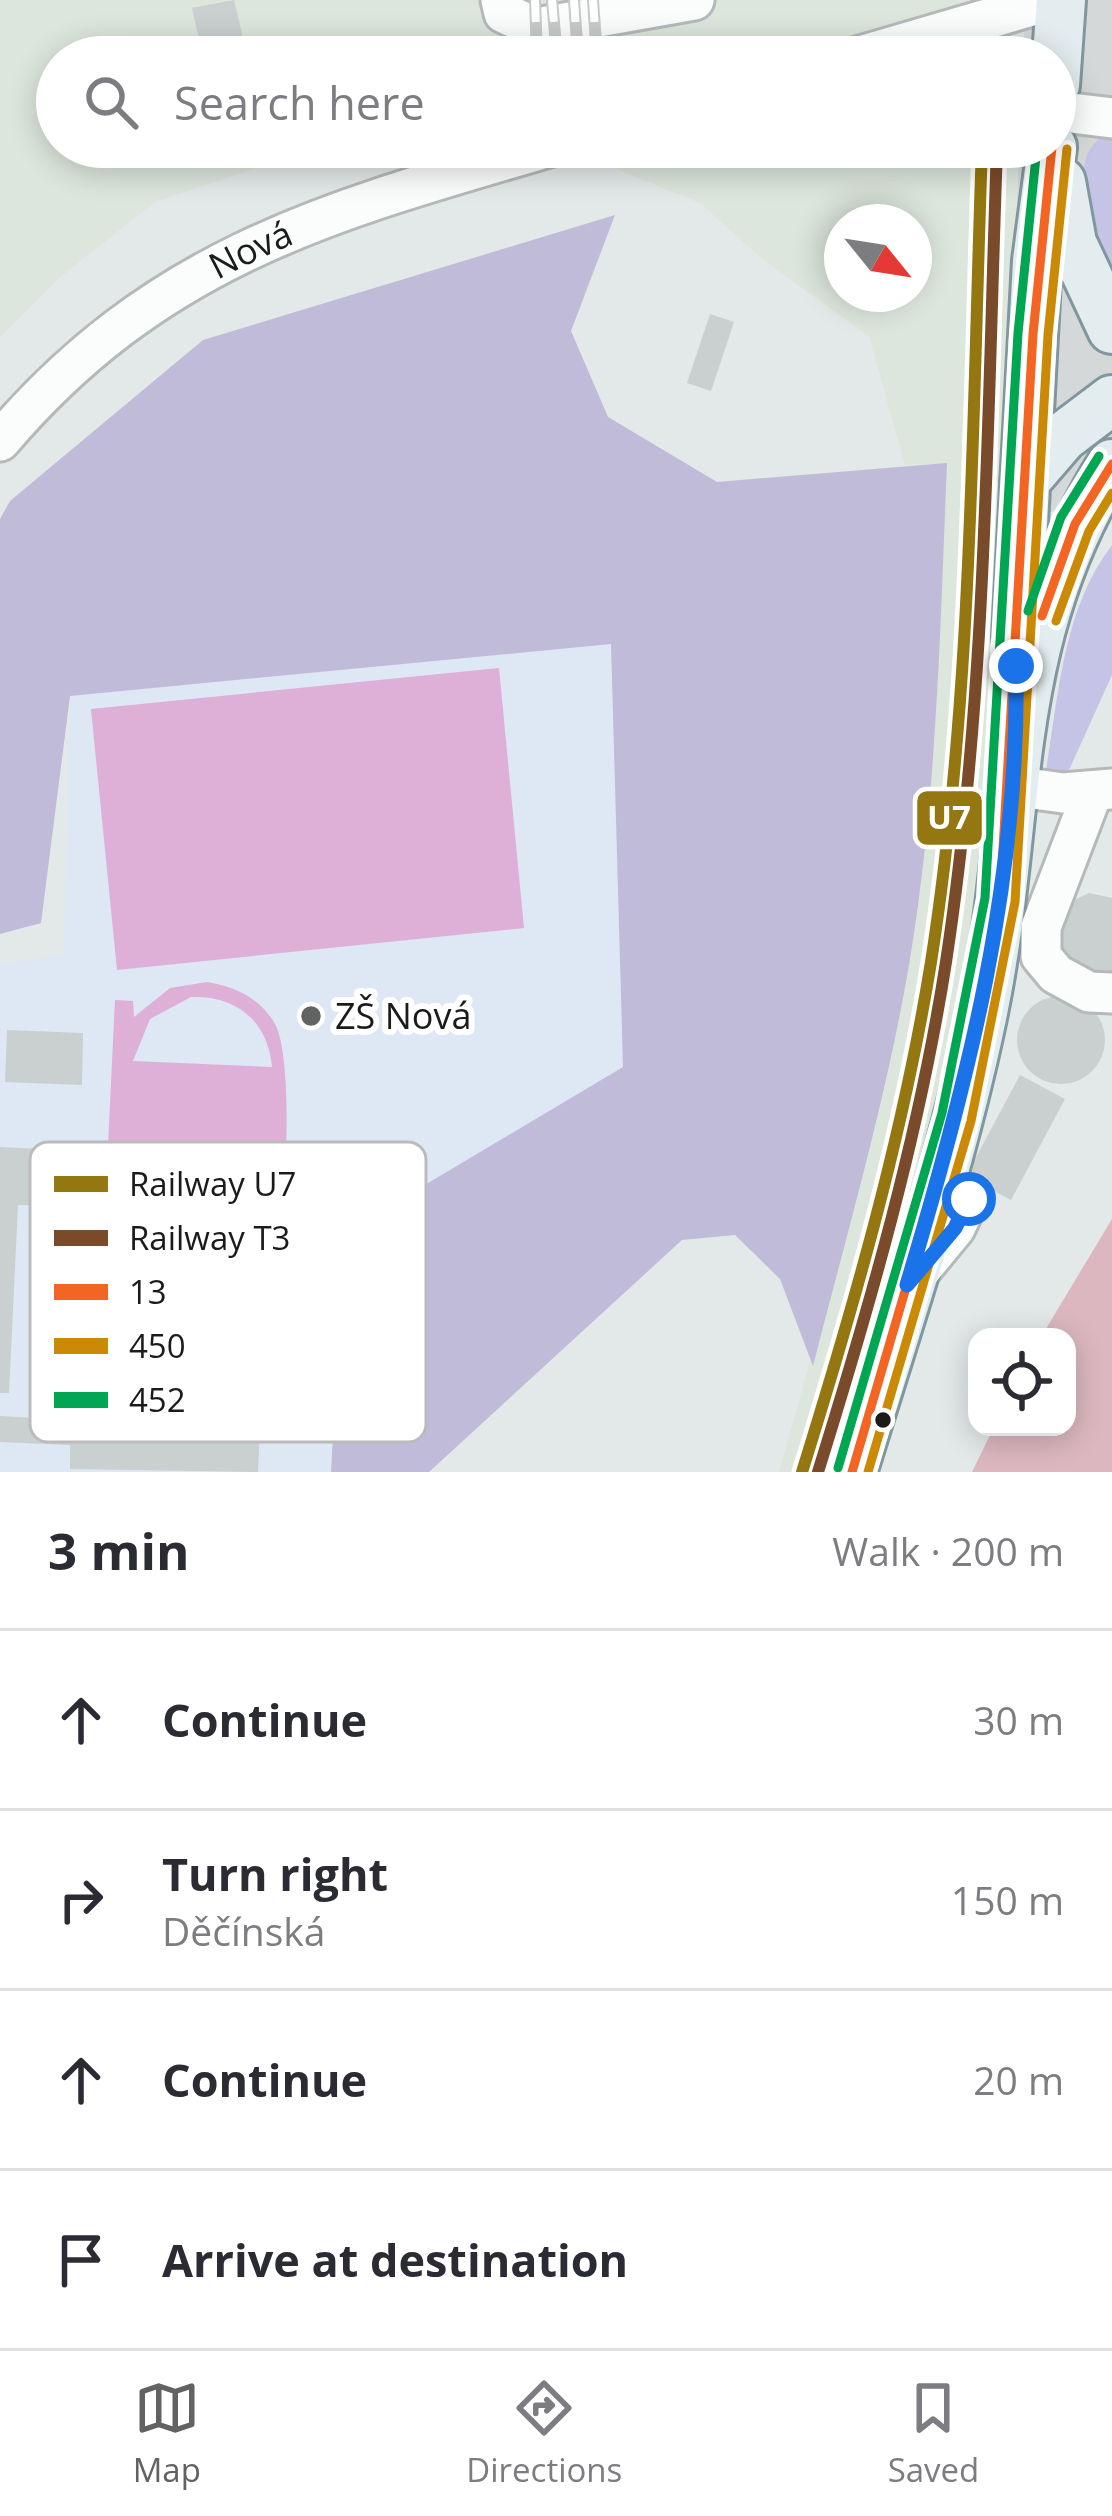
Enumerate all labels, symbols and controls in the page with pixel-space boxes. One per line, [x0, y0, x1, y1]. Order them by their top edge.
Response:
search box [36, 36, 1076, 168]
icon: search [78, 69, 144, 135]
text: Search here [174, 72, 425, 133]
north arrow [824, 204, 932, 312]
street label: Nová [200, 208, 299, 290]
route end [989, 639, 1043, 693]
line badge: U7 [915, 789, 984, 847]
text: U7 [927, 794, 971, 839]
place label: ZŠ Nová [335, 991, 471, 1040]
marker: ZŠ Nová [298, 1003, 324, 1029]
legend [30, 1142, 426, 1442]
text: Railway U7 [129, 1161, 296, 1206]
route start [942, 1172, 996, 1226]
text: Railway T3 [129, 1215, 290, 1260]
text: 13 [129, 1269, 167, 1314]
text: 450 [129, 1323, 186, 1368]
map controls [968, 1328, 1076, 1436]
button: locate [968, 1328, 1076, 1436]
text: 452 [129, 1377, 186, 1422]
unlabelled marker [872, 1409, 894, 1431]
text: 3 min [48, 1515, 190, 1585]
text: Walk · 200 m [832, 1524, 1064, 1577]
icon: ahead [48, 1687, 114, 1753]
text: Continue [162, 1689, 367, 1750]
text: 30 m [973, 1693, 1064, 1746]
text: Turn right [162, 1843, 388, 1904]
icon: right [48, 1867, 114, 1933]
text: 150 m [951, 1873, 1064, 1926]
text: Děčínská [162, 1904, 325, 1957]
icon: ahead [48, 2047, 114, 2113]
text: Continue [162, 2049, 367, 2110]
text: 20 m [973, 2053, 1064, 2106]
icon: arrive [48, 2227, 114, 2293]
text: Arrive at destination [162, 2229, 628, 2290]
tab: Map [133, 2375, 201, 2492]
tab: Directions [466, 2375, 622, 2492]
tab: Saved [888, 2375, 979, 2492]

